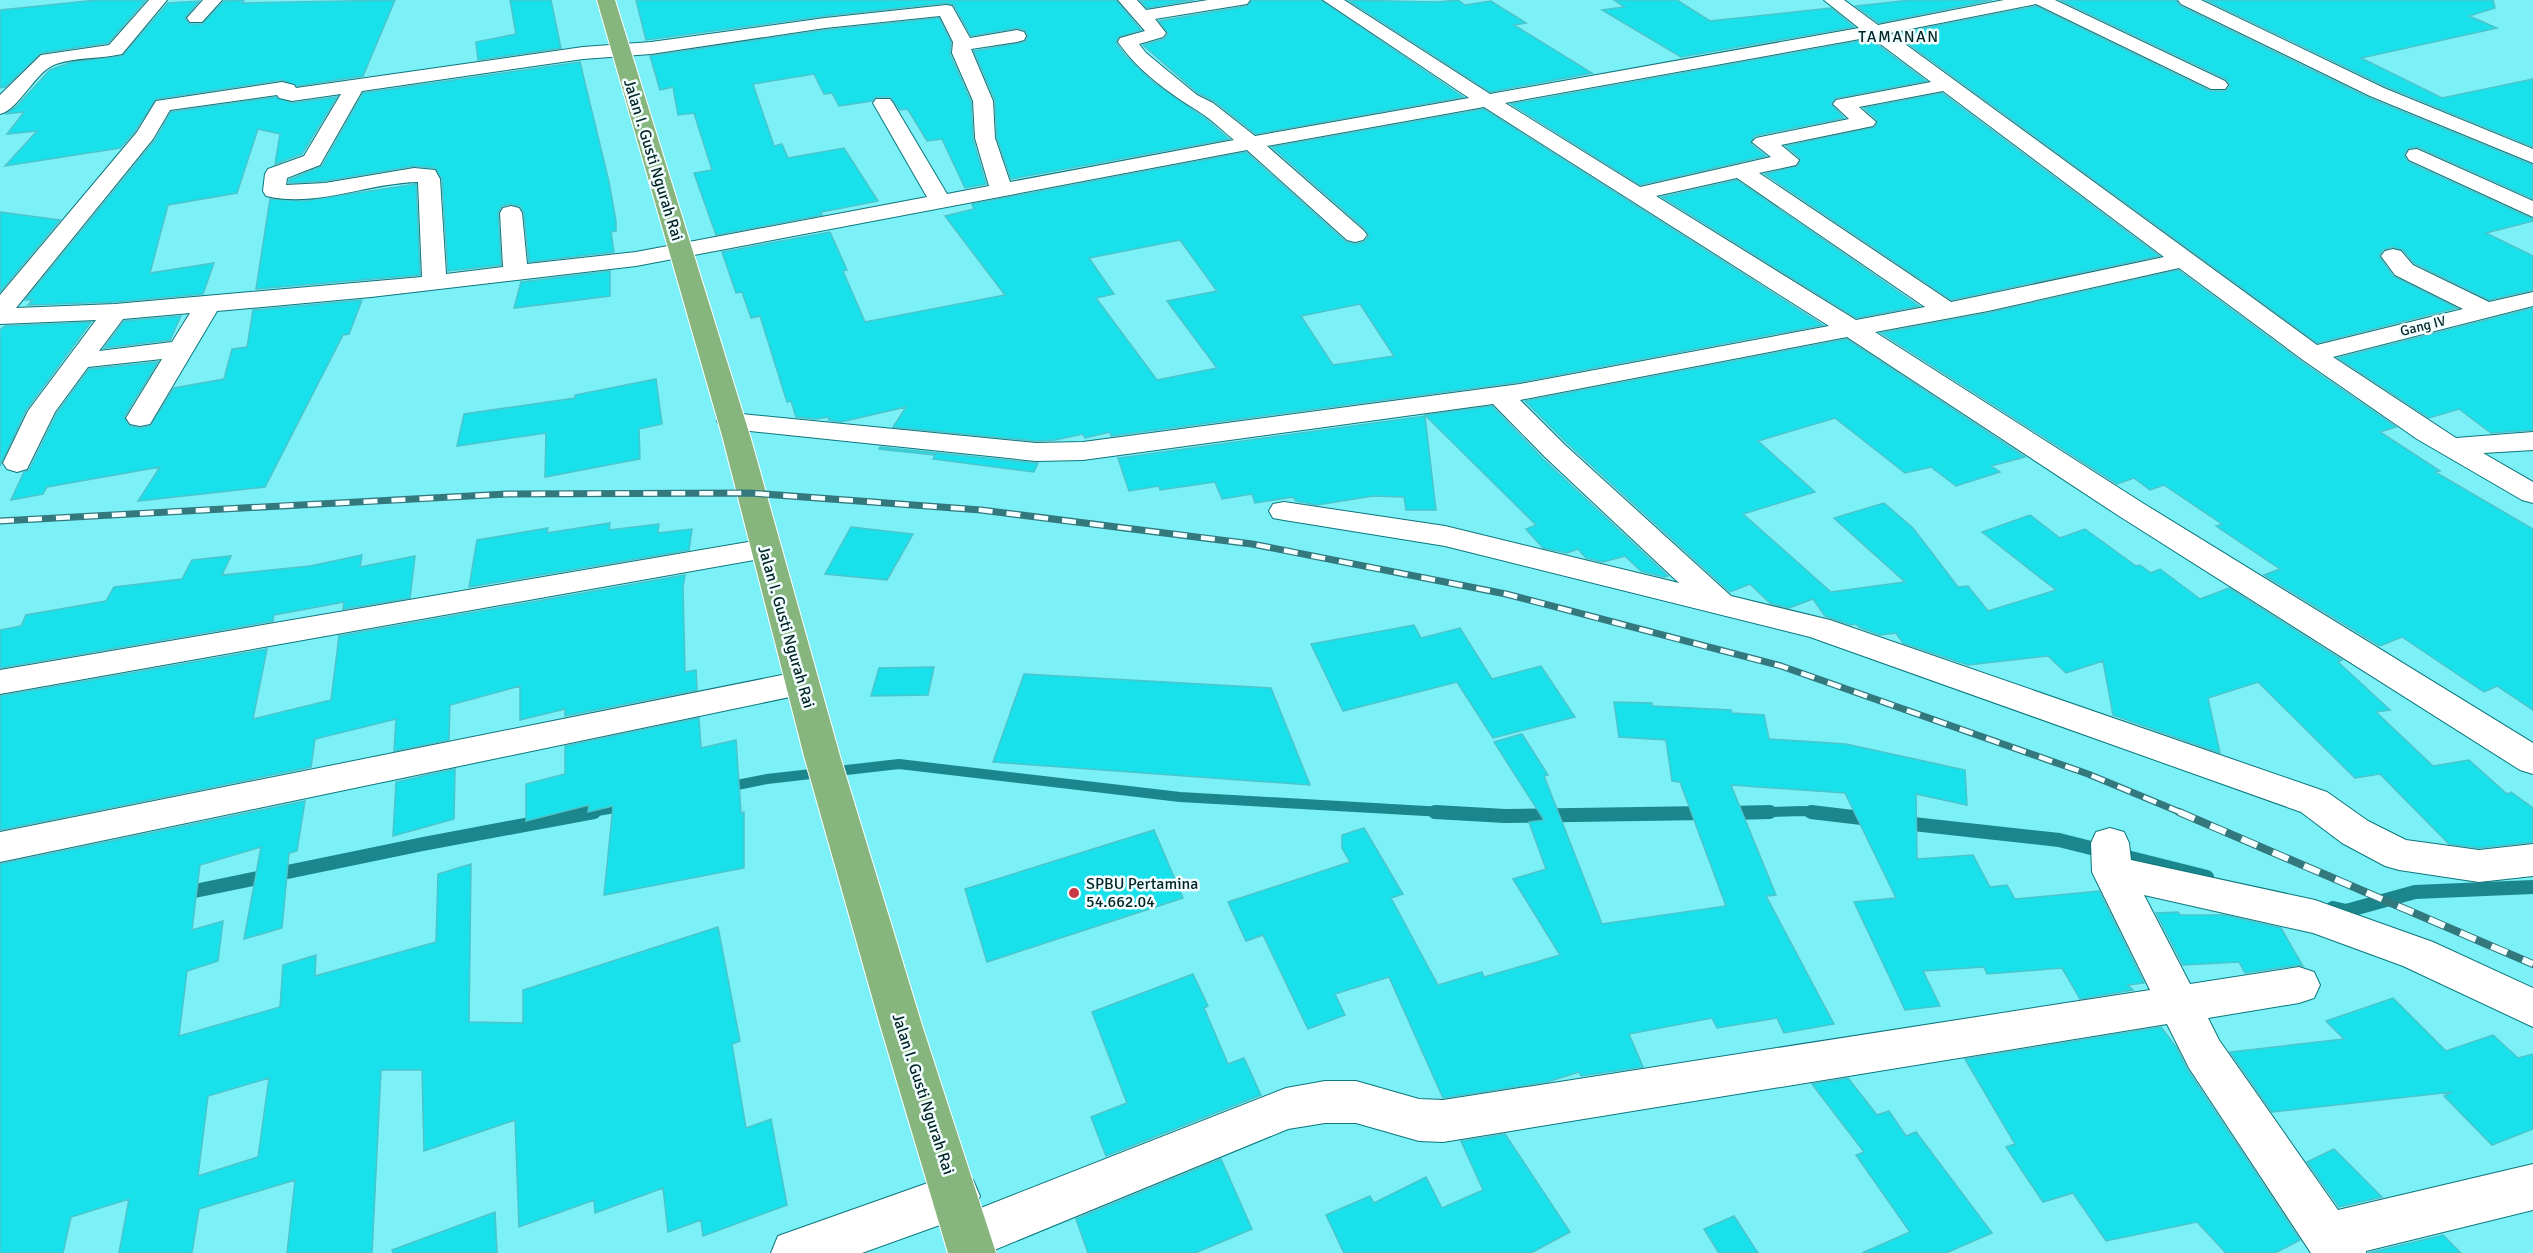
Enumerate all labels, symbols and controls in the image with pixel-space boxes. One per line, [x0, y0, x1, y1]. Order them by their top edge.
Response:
district label: TAMANAN [1858, 27, 1940, 47]
street label: Jalan I. Gusti Ngurah Rai [619, 77, 687, 243]
street label: Gang IV [2398, 312, 2448, 340]
street label: Jalan I. Gusti Ngurah Rai [753, 543, 819, 711]
place label: SPBU Pertamina 54.662.04 [1086, 874, 1198, 912]
marker: SPBU Pertamina 54.662.04 [1067, 886, 1081, 900]
street label: Jalan I. Gusti Ngurah Rai [888, 1011, 958, 1177]

